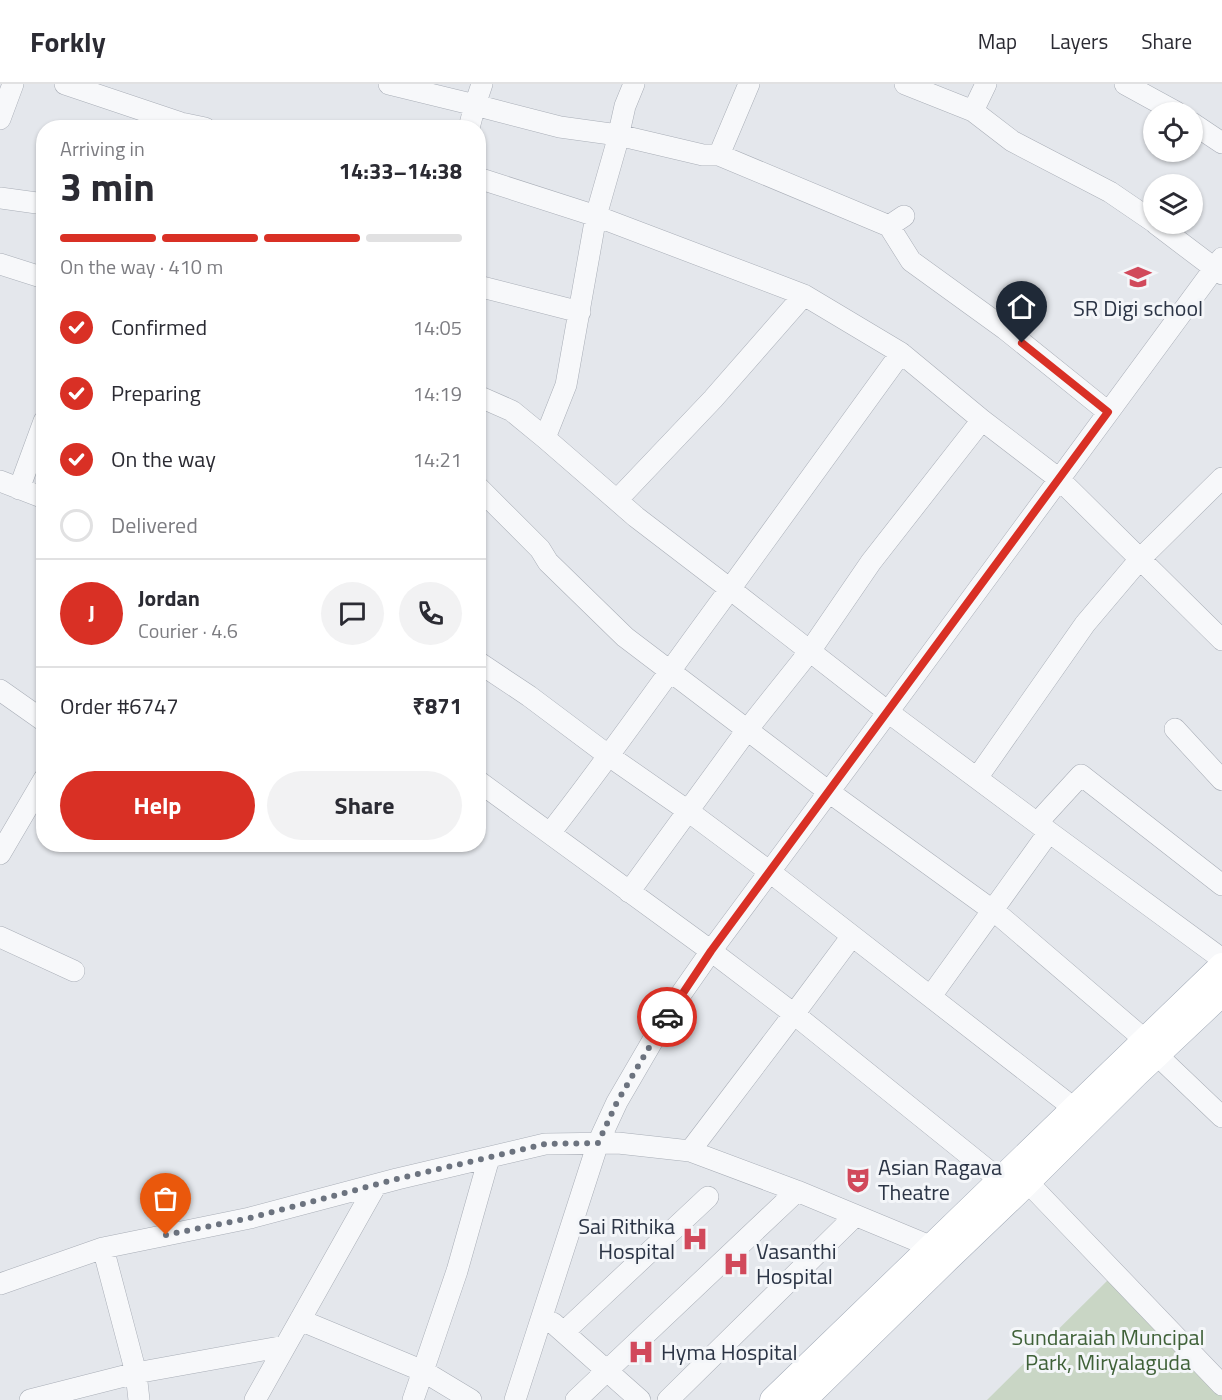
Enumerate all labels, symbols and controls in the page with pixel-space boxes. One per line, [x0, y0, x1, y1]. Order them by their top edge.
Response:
text: Forkly [30, 20, 106, 63]
text: Map [978, 25, 1017, 57]
text: Layers [1050, 25, 1108, 57]
text: Share [1141, 25, 1192, 57]
map controls [1143, 102, 1203, 234]
button: locate [1143, 102, 1203, 162]
text: Arriving in [60, 133, 145, 164]
text: 14:33–14:38 [339, 154, 462, 188]
text: 3 min [60, 157, 155, 216]
button: layers [1143, 174, 1203, 234]
text: On the way · 410 m [60, 251, 223, 282]
school or university icon: SR Digi school [1123, 262, 1153, 292]
pin [996, 281, 1047, 343]
icon: home [1005, 290, 1038, 323]
place label: SR Digi school [1073, 291, 1203, 325]
text: Confirmed [111, 310, 207, 344]
icon: check [60, 311, 93, 344]
text: 14:05 [413, 312, 462, 343]
text: Preparing [111, 376, 201, 410]
icon: check [60, 377, 93, 410]
text: 14:19 [413, 378, 462, 409]
text: On the way [111, 442, 216, 476]
icon: check [60, 443, 93, 476]
text: 14:21 [413, 444, 462, 475]
text: Delivered [111, 508, 198, 542]
text: Jordan [138, 581, 200, 615]
button: chat [321, 582, 384, 645]
button: phone [399, 582, 462, 645]
text: J [88, 596, 95, 630]
text: Courier · 4.6 [138, 615, 238, 646]
text: Order #6747 [60, 689, 179, 723]
text: ₹871 [412, 689, 462, 723]
button: Help [60, 771, 255, 840]
button: Share [267, 771, 462, 840]
courier [637, 987, 697, 1047]
icon: car [651, 1001, 684, 1034]
place label: Asian Ragava Theatre [878, 1150, 1002, 1209]
theatre icon: Asian Ragava Theatre [843, 1165, 873, 1195]
pin [140, 1173, 191, 1235]
icon: bag [149, 1182, 182, 1215]
place label: Sai Rithika Hospital [578, 1209, 675, 1268]
hospital icon: Sai Rithika Hospital [680, 1224, 710, 1254]
place label: Vasanthi Hospital [756, 1234, 837, 1293]
hospital icon: Vasanthi Hospital [721, 1249, 751, 1279]
park label: Sundaraiah Muncipal Park, Miryalaguda [1011, 1320, 1205, 1379]
place label: Hyma Hospital [661, 1335, 798, 1369]
hospital icon: Hyma Hospital [626, 1337, 656, 1367]

